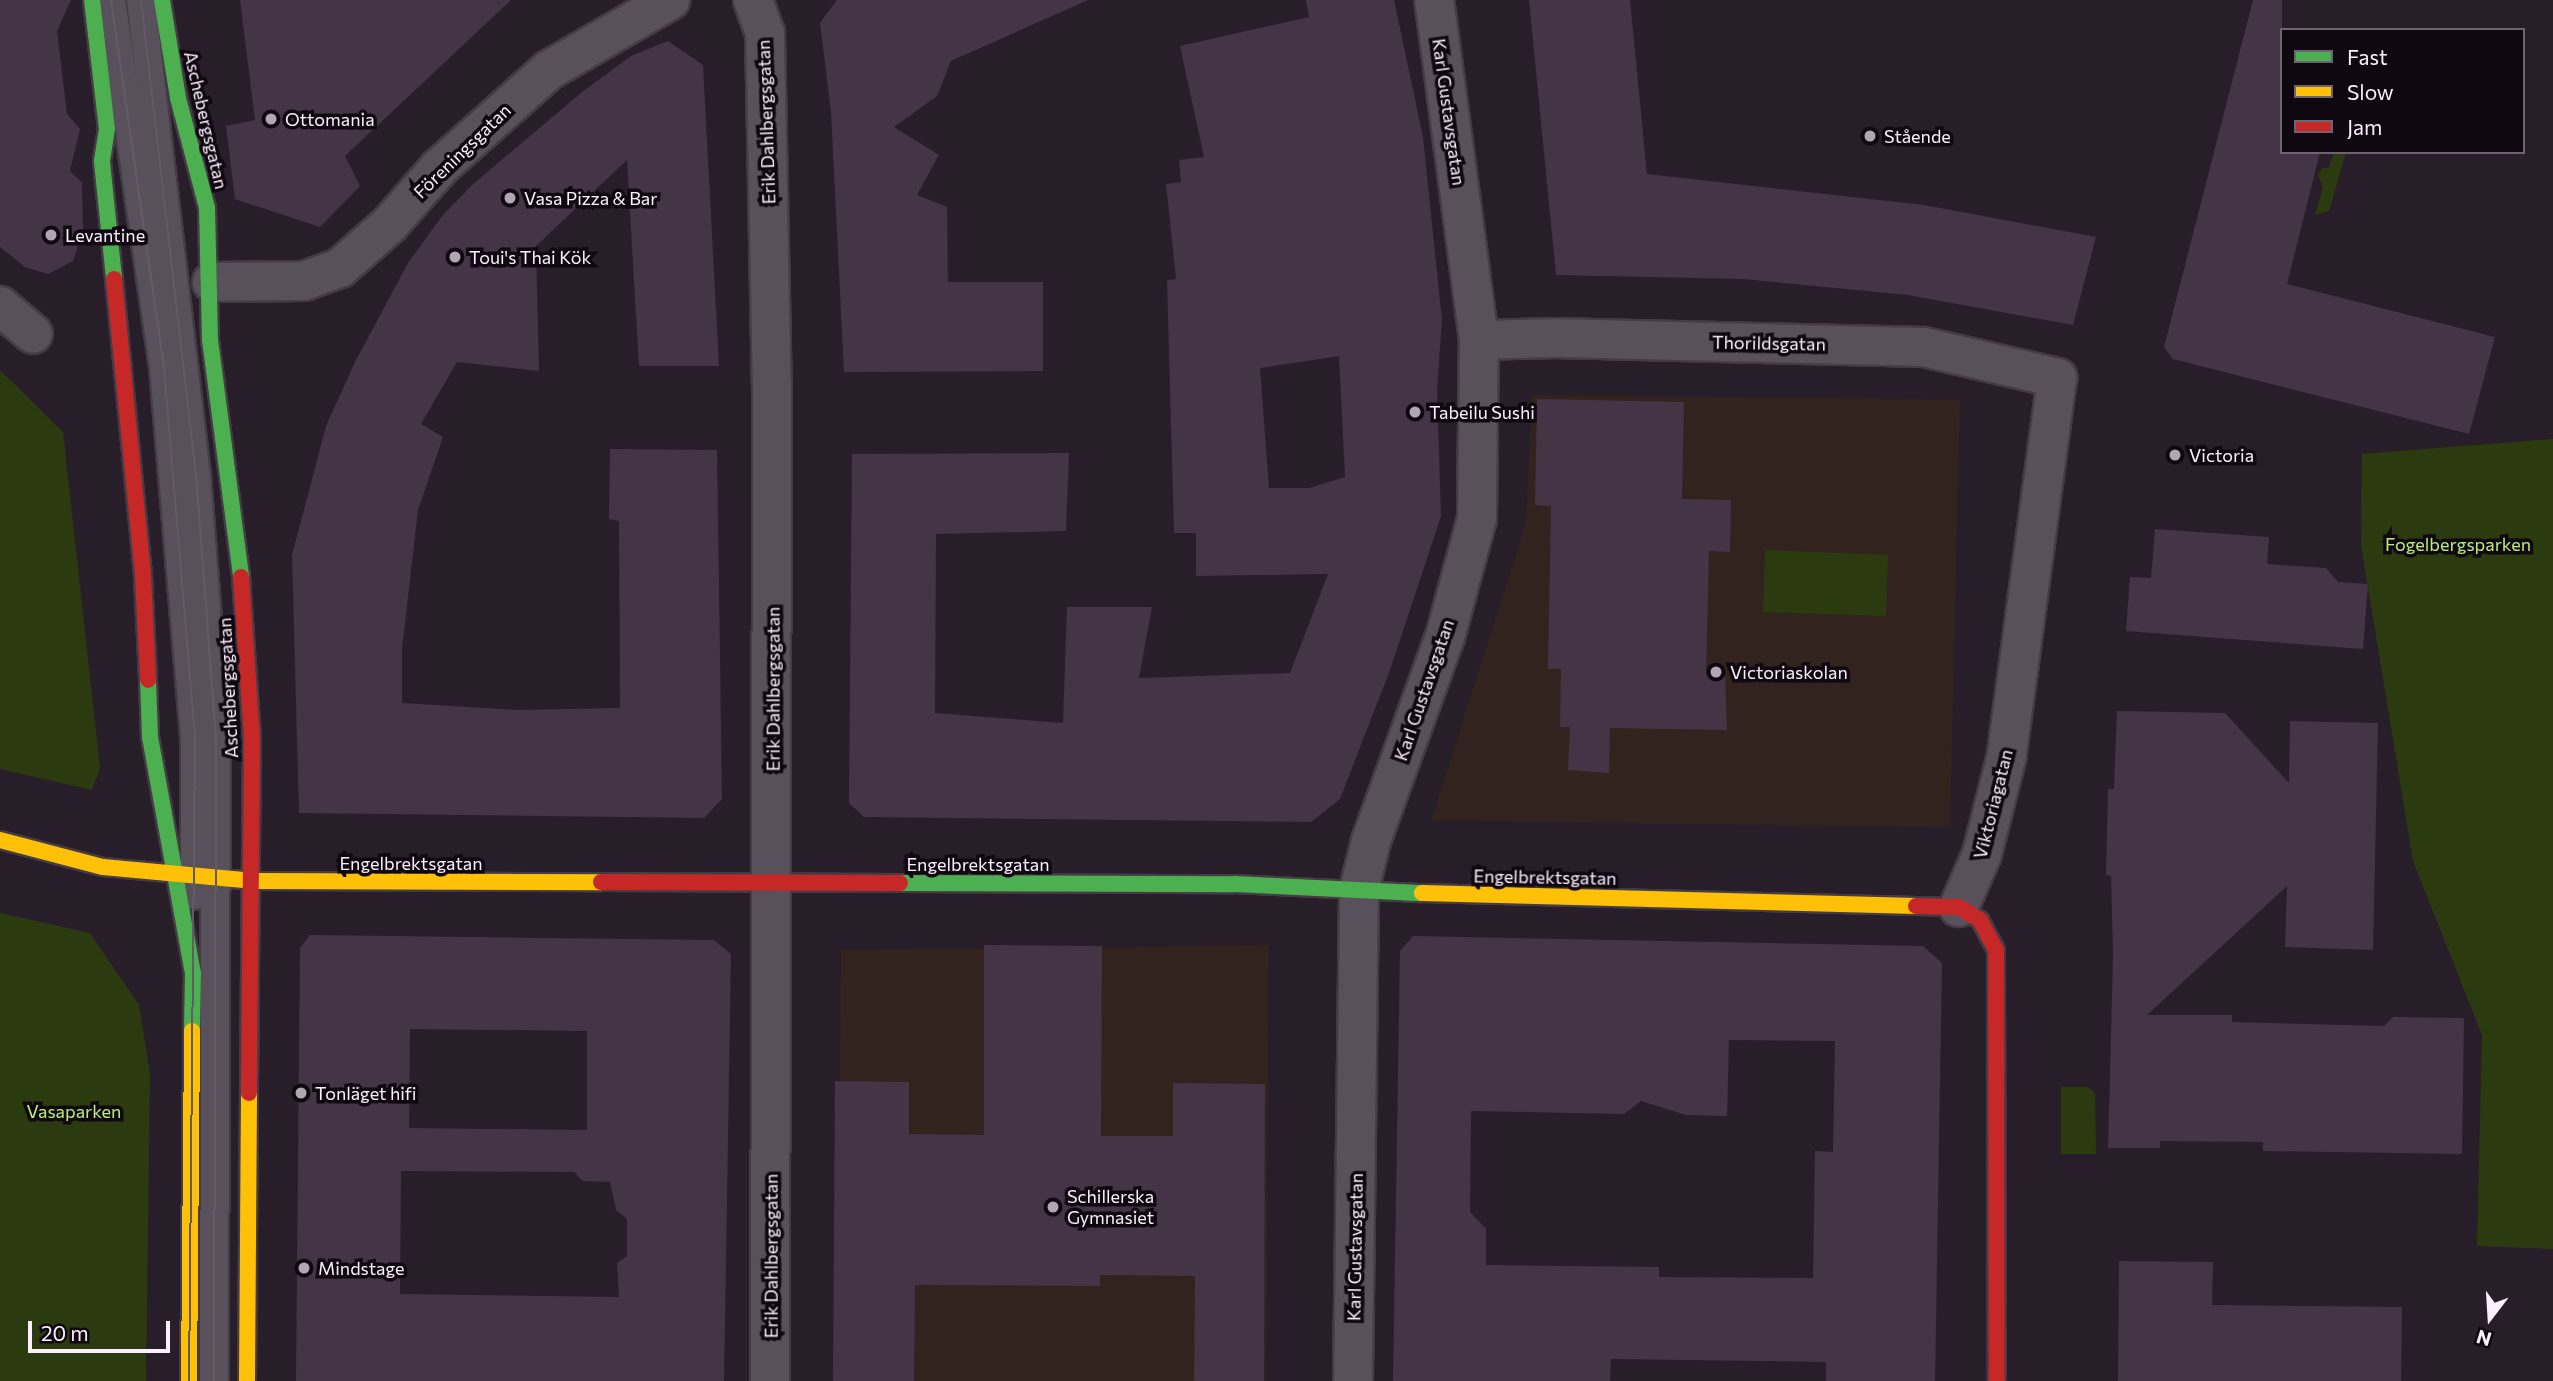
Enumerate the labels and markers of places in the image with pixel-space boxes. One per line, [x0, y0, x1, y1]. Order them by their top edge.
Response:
place label: Ottomania [285, 108, 375, 130]
marker: Ottomania [263, 111, 279, 127]
place label: Stående [1884, 125, 1951, 147]
marker: Stående [1862, 128, 1878, 144]
place label: Vasa Pizza & Bar [524, 187, 657, 209]
marker: Vasa Pizza & Bar [502, 190, 518, 206]
place label: Levantine [65, 224, 145, 246]
marker: Levantine [43, 227, 59, 243]
place label: Toui's Thai Kök [469, 246, 591, 268]
marker: Toui's Thai Kök [447, 249, 463, 265]
place label: Tabeilu Sushi [1429, 401, 1535, 423]
marker: Tabeilu Sushi [1407, 404, 1423, 420]
place label: Victoria [2189, 444, 2254, 466]
marker: Victoria [2167, 447, 2183, 463]
place label: Victoriaskolan [1730, 661, 1848, 683]
marker: Victoriaskolan [1708, 664, 1724, 680]
place label: Tonläget hifi [315, 1082, 417, 1104]
marker: Tonläget hifi [293, 1085, 309, 1101]
place label: Schillerska Gymnasiet [1067, 1186, 1154, 1228]
marker: Schillerska Gymnasiet [1045, 1199, 1061, 1215]
place label: Mindstage [318, 1257, 405, 1279]
marker: Mindstage [296, 1260, 312, 1276]

